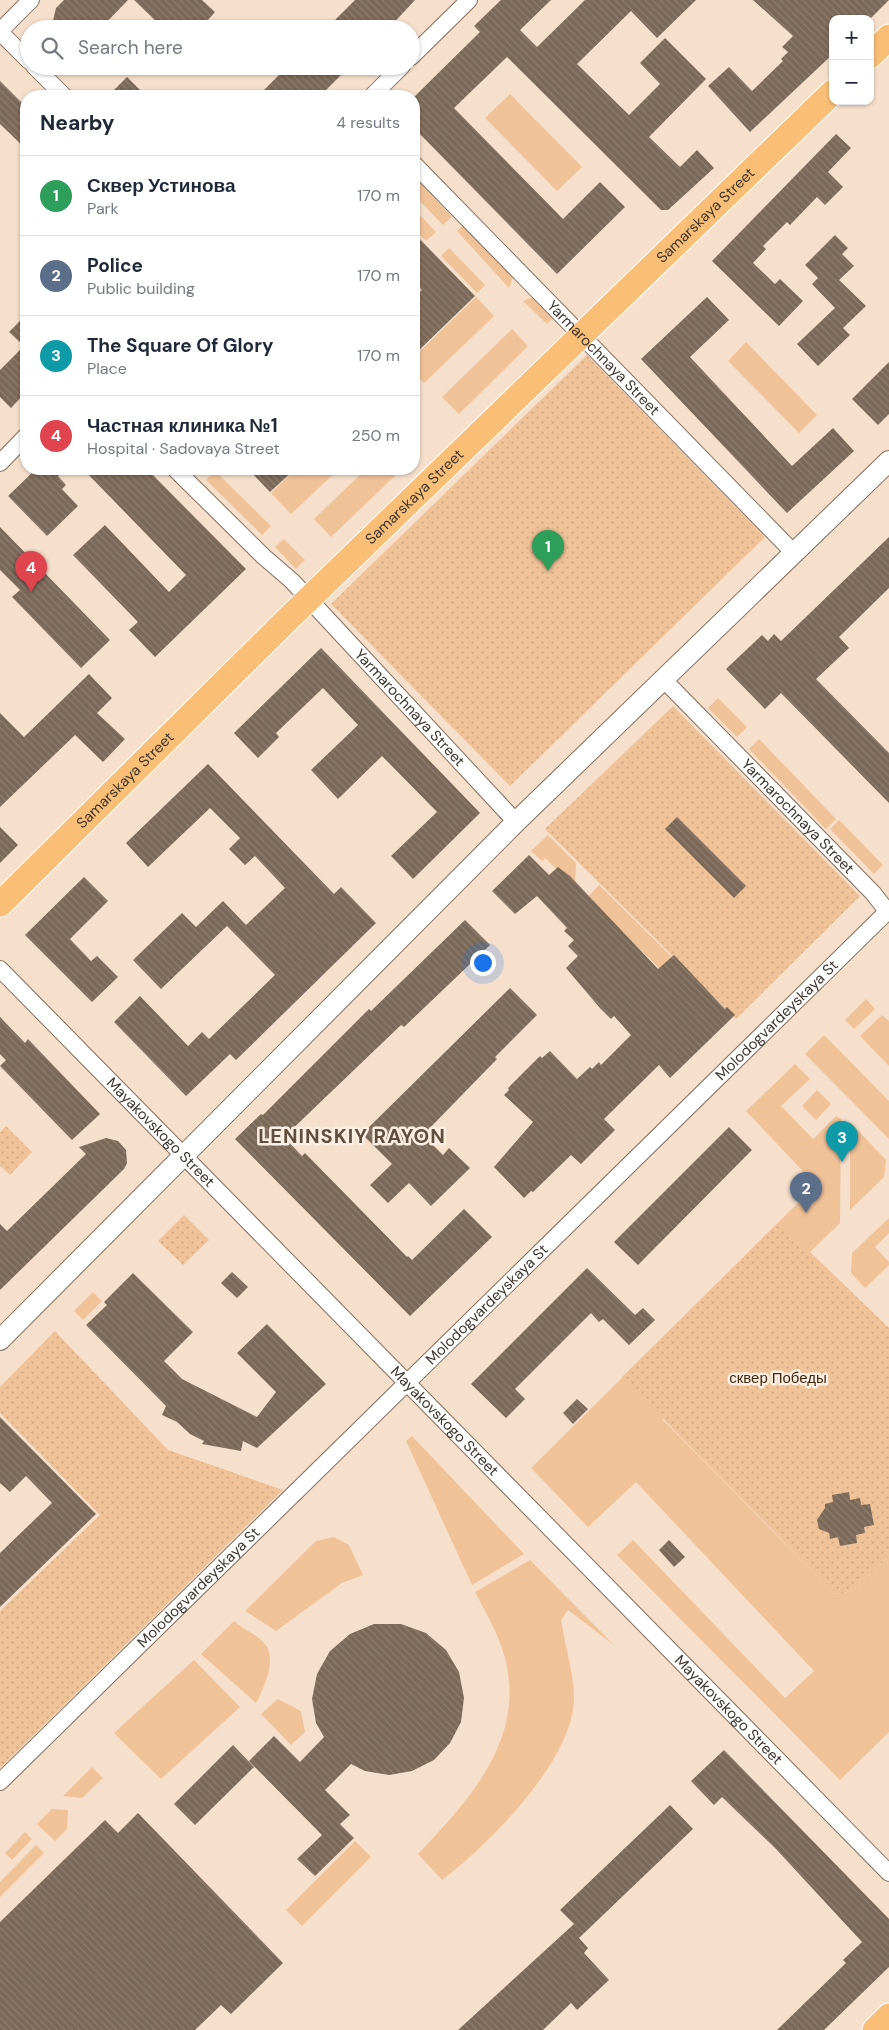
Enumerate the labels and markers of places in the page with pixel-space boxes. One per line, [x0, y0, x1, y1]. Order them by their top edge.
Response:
pin: 1 [532, 530, 564, 571]
pin: 4 [15, 551, 47, 592]
pin: 3 [826, 1121, 858, 1162]
pin: 2 [790, 1172, 822, 1213]

